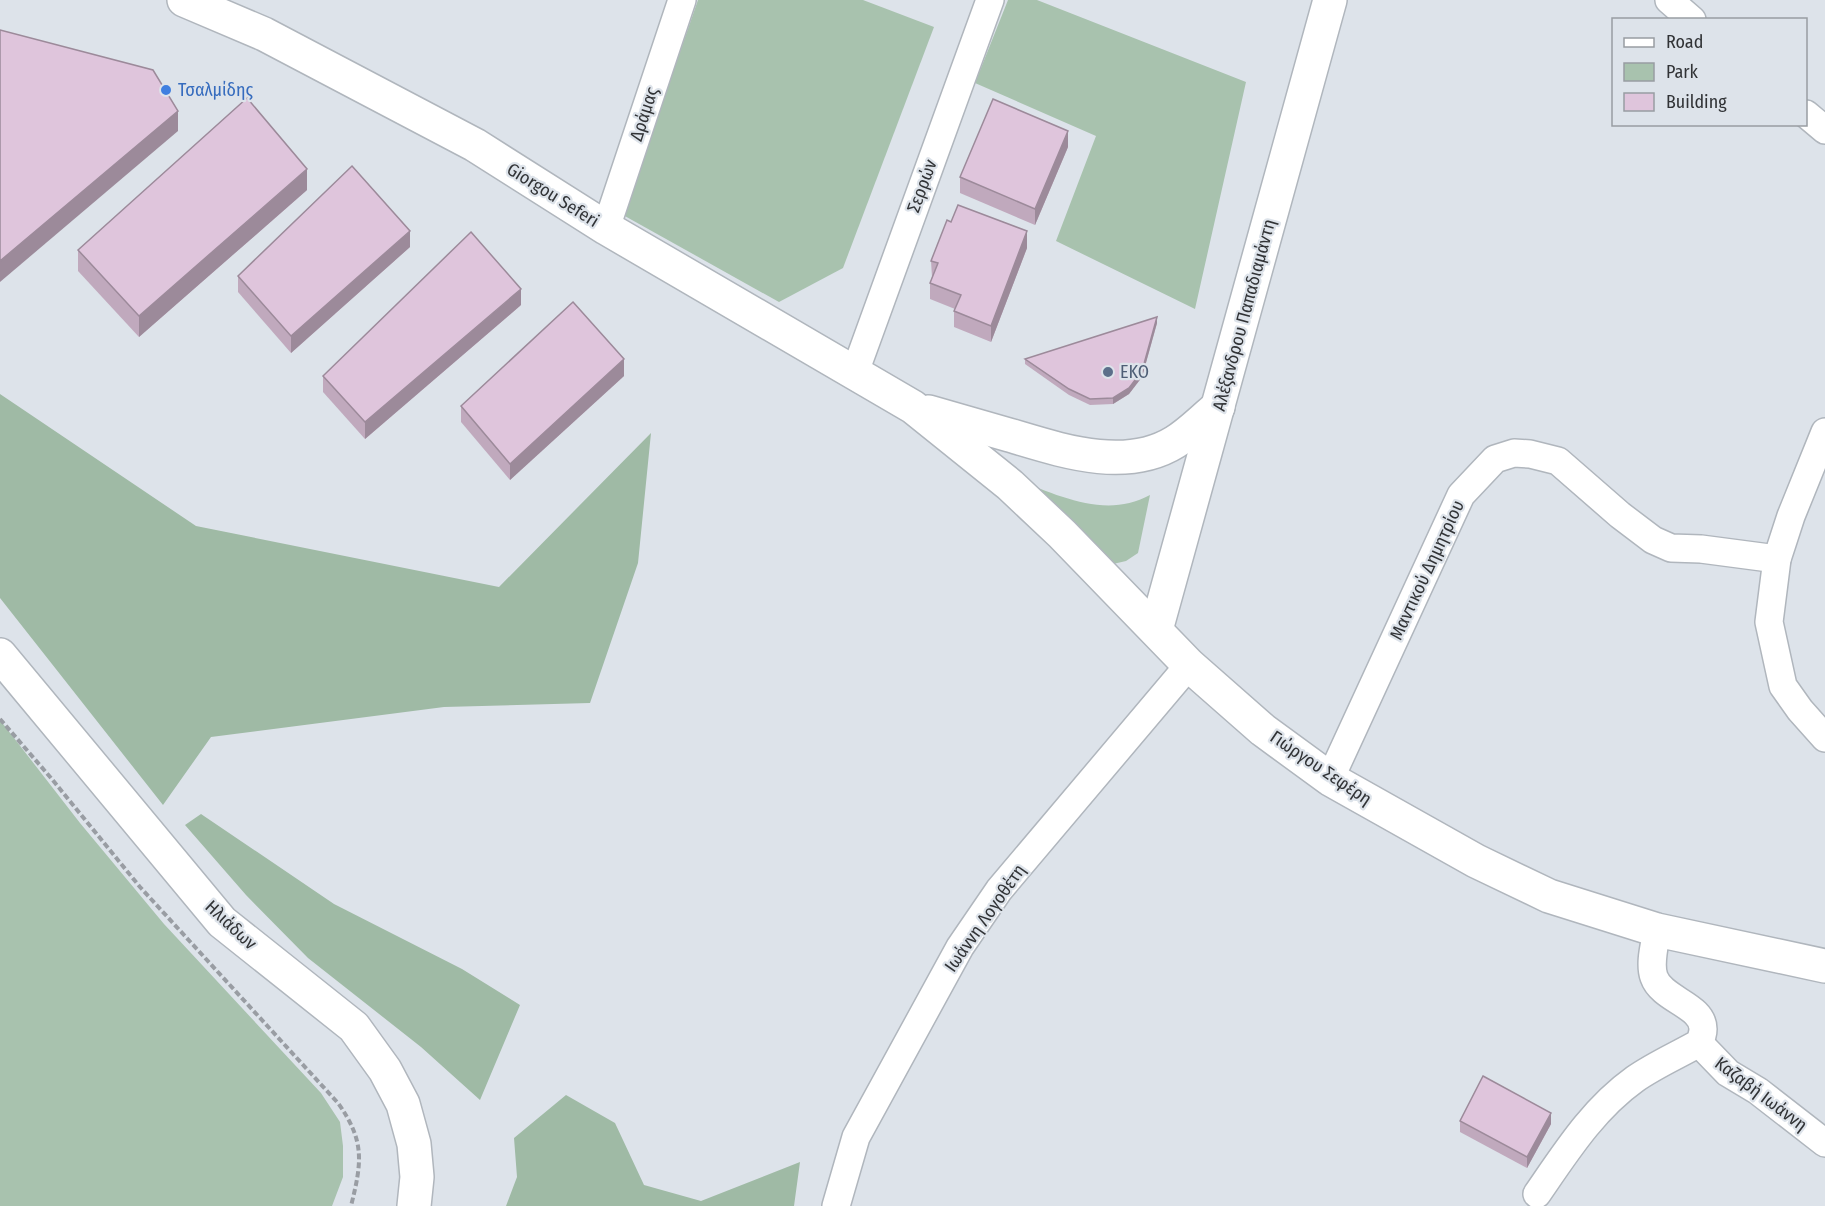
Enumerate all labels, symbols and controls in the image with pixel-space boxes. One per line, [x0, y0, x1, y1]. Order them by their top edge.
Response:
legend [1612, 18, 1807, 126]
text: Road [1666, 31, 1703, 53]
text: Park [1666, 61, 1699, 83]
place label: Τσαλμίδης [178, 79, 253, 101]
marker: Τσαλμίδης [159, 83, 173, 97]
street label: Δράμας [625, 84, 663, 144]
text: Building [1666, 91, 1727, 113]
street label: Σερρών [902, 156, 942, 216]
street label: Giorgou Seferi [503, 158, 603, 232]
street label: Αλέξανδρου Παπαδιαμάντη [1208, 217, 1280, 413]
place label: EKO [1120, 361, 1149, 383]
marker: EKO [1101, 365, 1115, 379]
street label: Μαντικού Δημητρίου [1385, 497, 1469, 643]
street label: Γιώργου Σεφέρη [1266, 726, 1376, 810]
street label: Ιωάννη Λογοθέτη [940, 860, 1030, 976]
street label: Ηλιάδων [201, 896, 261, 954]
street label: Καζαβή Ιωάννη [1710, 1052, 1812, 1136]

